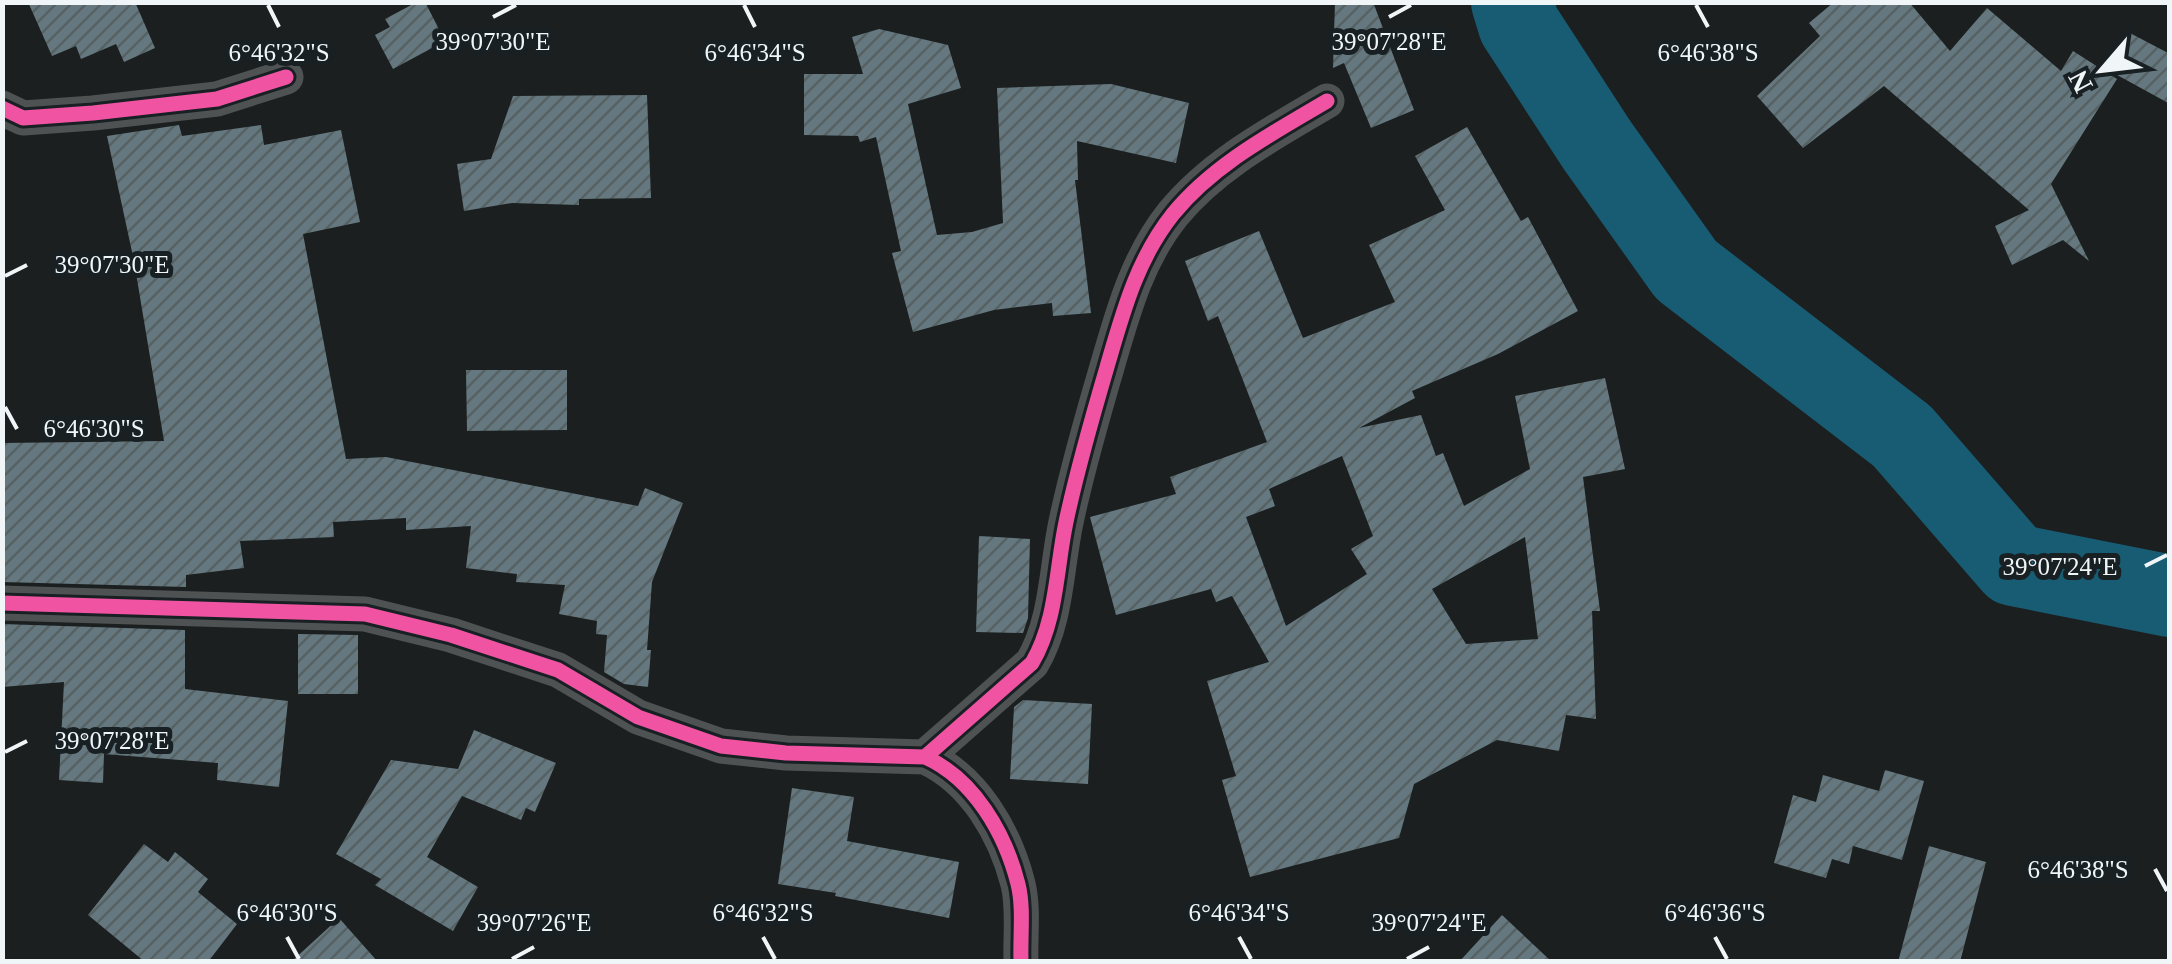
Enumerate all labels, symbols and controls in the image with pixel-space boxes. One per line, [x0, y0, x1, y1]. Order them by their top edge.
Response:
north arrow [2052, 20, 2152, 120]
text: 39°07'30"E [436, 28, 550, 55]
text: 39°07'28"E [1332, 28, 1446, 55]
text: 6°46'32"S [228, 39, 330, 66]
text: 6°46'34"S [704, 39, 806, 66]
text: 6°46'38"S [1657, 39, 1759, 66]
text: N [2062, 65, 2099, 98]
text: 39°07'30"E [55, 251, 169, 278]
text: 6°46'30"S [43, 415, 145, 442]
text: 39°07'24"E [2003, 553, 2117, 580]
text: 39°07'28"E [55, 727, 169, 754]
text: 6°46'38"S [2027, 856, 2129, 883]
text: 6°46'30"S [236, 899, 338, 926]
text: 6°46'32"S [712, 899, 814, 926]
text: 6°46'34"S [1188, 899, 1290, 926]
text: 6°46'36"S [1664, 899, 1766, 926]
text: 39°07'26"E [477, 909, 591, 936]
text: 39°07'24"E [1372, 909, 1486, 936]

